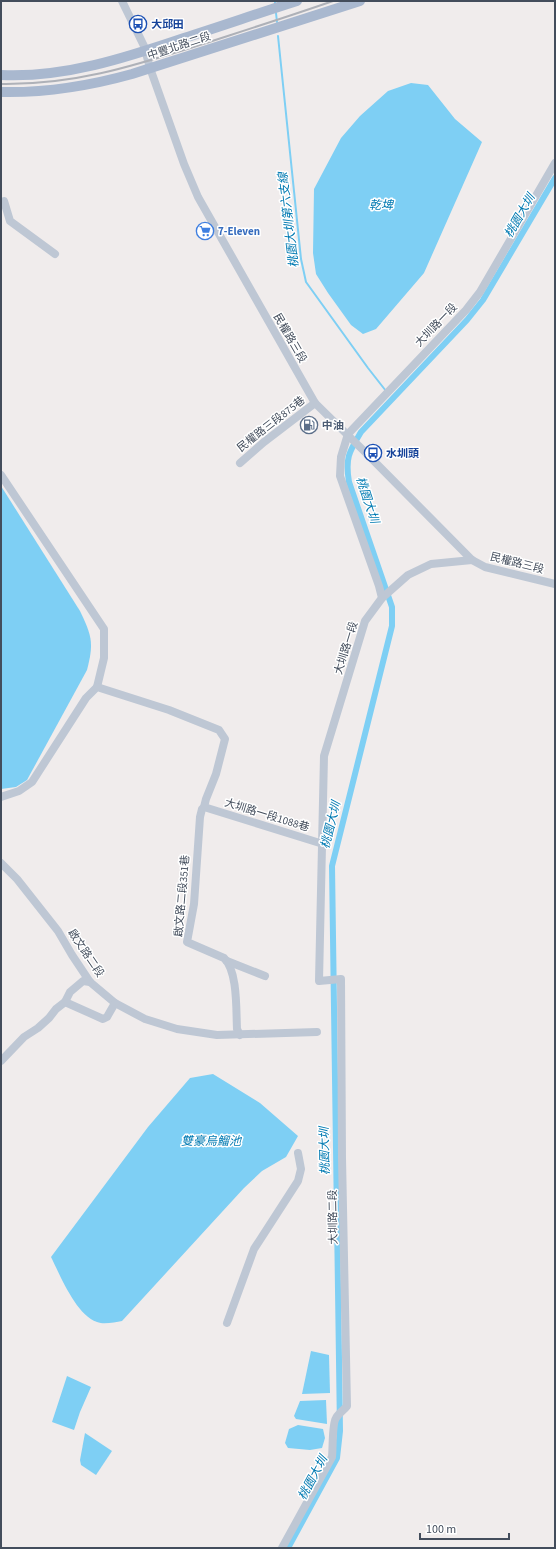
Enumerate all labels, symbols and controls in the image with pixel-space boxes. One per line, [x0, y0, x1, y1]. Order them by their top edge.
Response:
bus stop icon: 大邱田 [128, 14, 148, 34]
place label: 大邱田 [151, 17, 184, 32]
street label: 中豐北路二段 [145, 29, 213, 63]
water label: 桃園大圳第六支線 [274, 169, 303, 269]
water label: 桃園大圳 [501, 189, 540, 241]
water label: 乾埤 [369, 197, 395, 214]
supermarket icon: 7-Eleven [195, 221, 215, 241]
place label: 7-Eleven [218, 224, 260, 239]
street label: 大圳路一段 [412, 300, 460, 350]
street label: 民權路三段 [270, 310, 310, 366]
street label: 民權路三段875巷 [234, 393, 308, 455]
fuel station icon: 中油 [299, 415, 319, 435]
place label: 中油 [322, 418, 344, 433]
bus stop icon: 水圳頭 [363, 443, 383, 463]
place label: 水圳頭 [386, 446, 419, 461]
water label: 桃園大圳 [351, 475, 383, 527]
street label: 民權路三段 [489, 549, 545, 577]
street label: 大圳路一段 [331, 620, 361, 676]
street label: 大圳路一段1088巷 [223, 795, 311, 835]
water label: 桃園大圳 [317, 798, 346, 850]
street label: 啟文路二段351巷 [171, 854, 193, 938]
street label: 啟文路二段 [64, 926, 108, 980]
water label: 桃園大圳 [316, 1125, 334, 1175]
water label: 雙豪烏鰡池 [181, 1133, 243, 1150]
street label: 大圳路二段 [325, 1189, 341, 1245]
water label: 桃園大圳 [294, 1451, 333, 1503]
scale bar [420, 1515, 509, 1541]
text: 100 m [426, 1521, 456, 1538]

